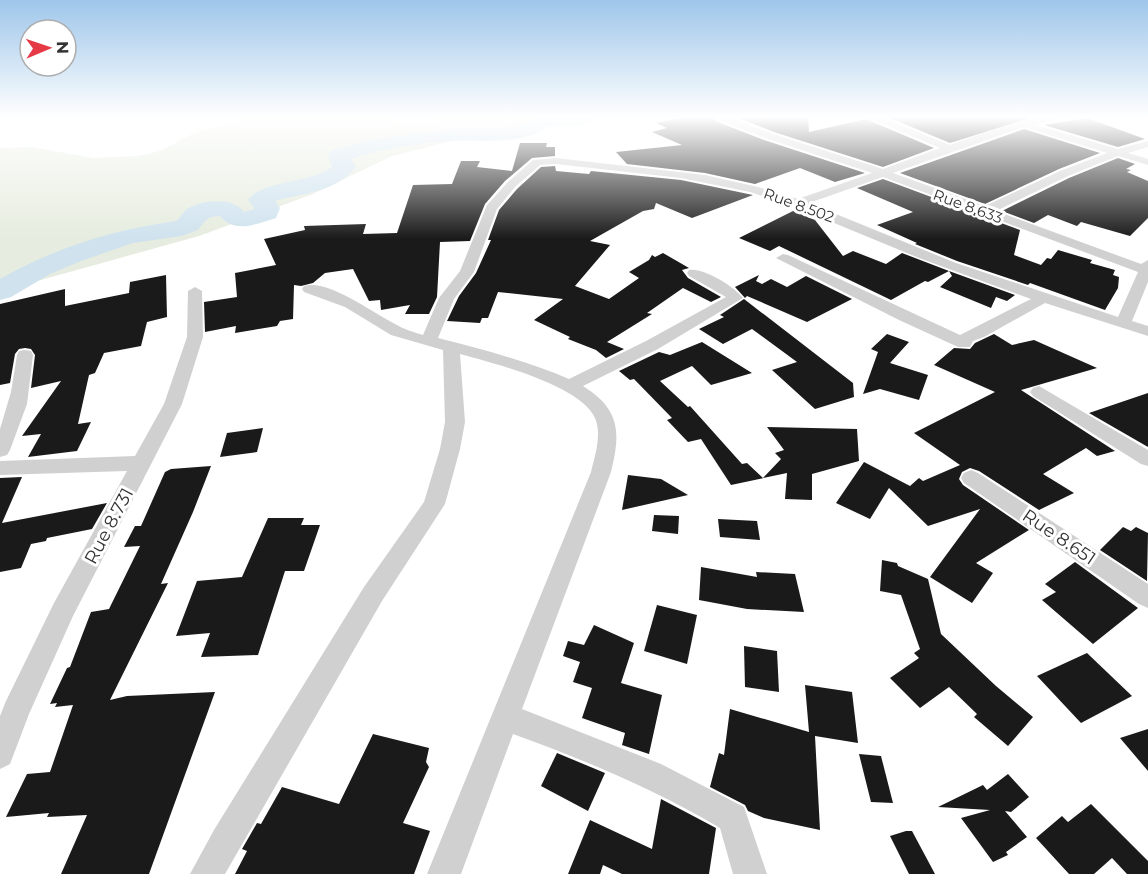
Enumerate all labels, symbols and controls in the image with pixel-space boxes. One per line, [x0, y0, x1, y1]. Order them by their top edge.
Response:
north arrow [18, 18, 78, 78]
text: N [53, 41, 72, 54]
street label: Rue 8.502 [761, 183, 837, 227]
street label: Rue 8.633 [931, 185, 1005, 227]
street label: Rue 8.731 [80, 484, 138, 568]
street label: Rue 8.651 [1018, 504, 1100, 570]

